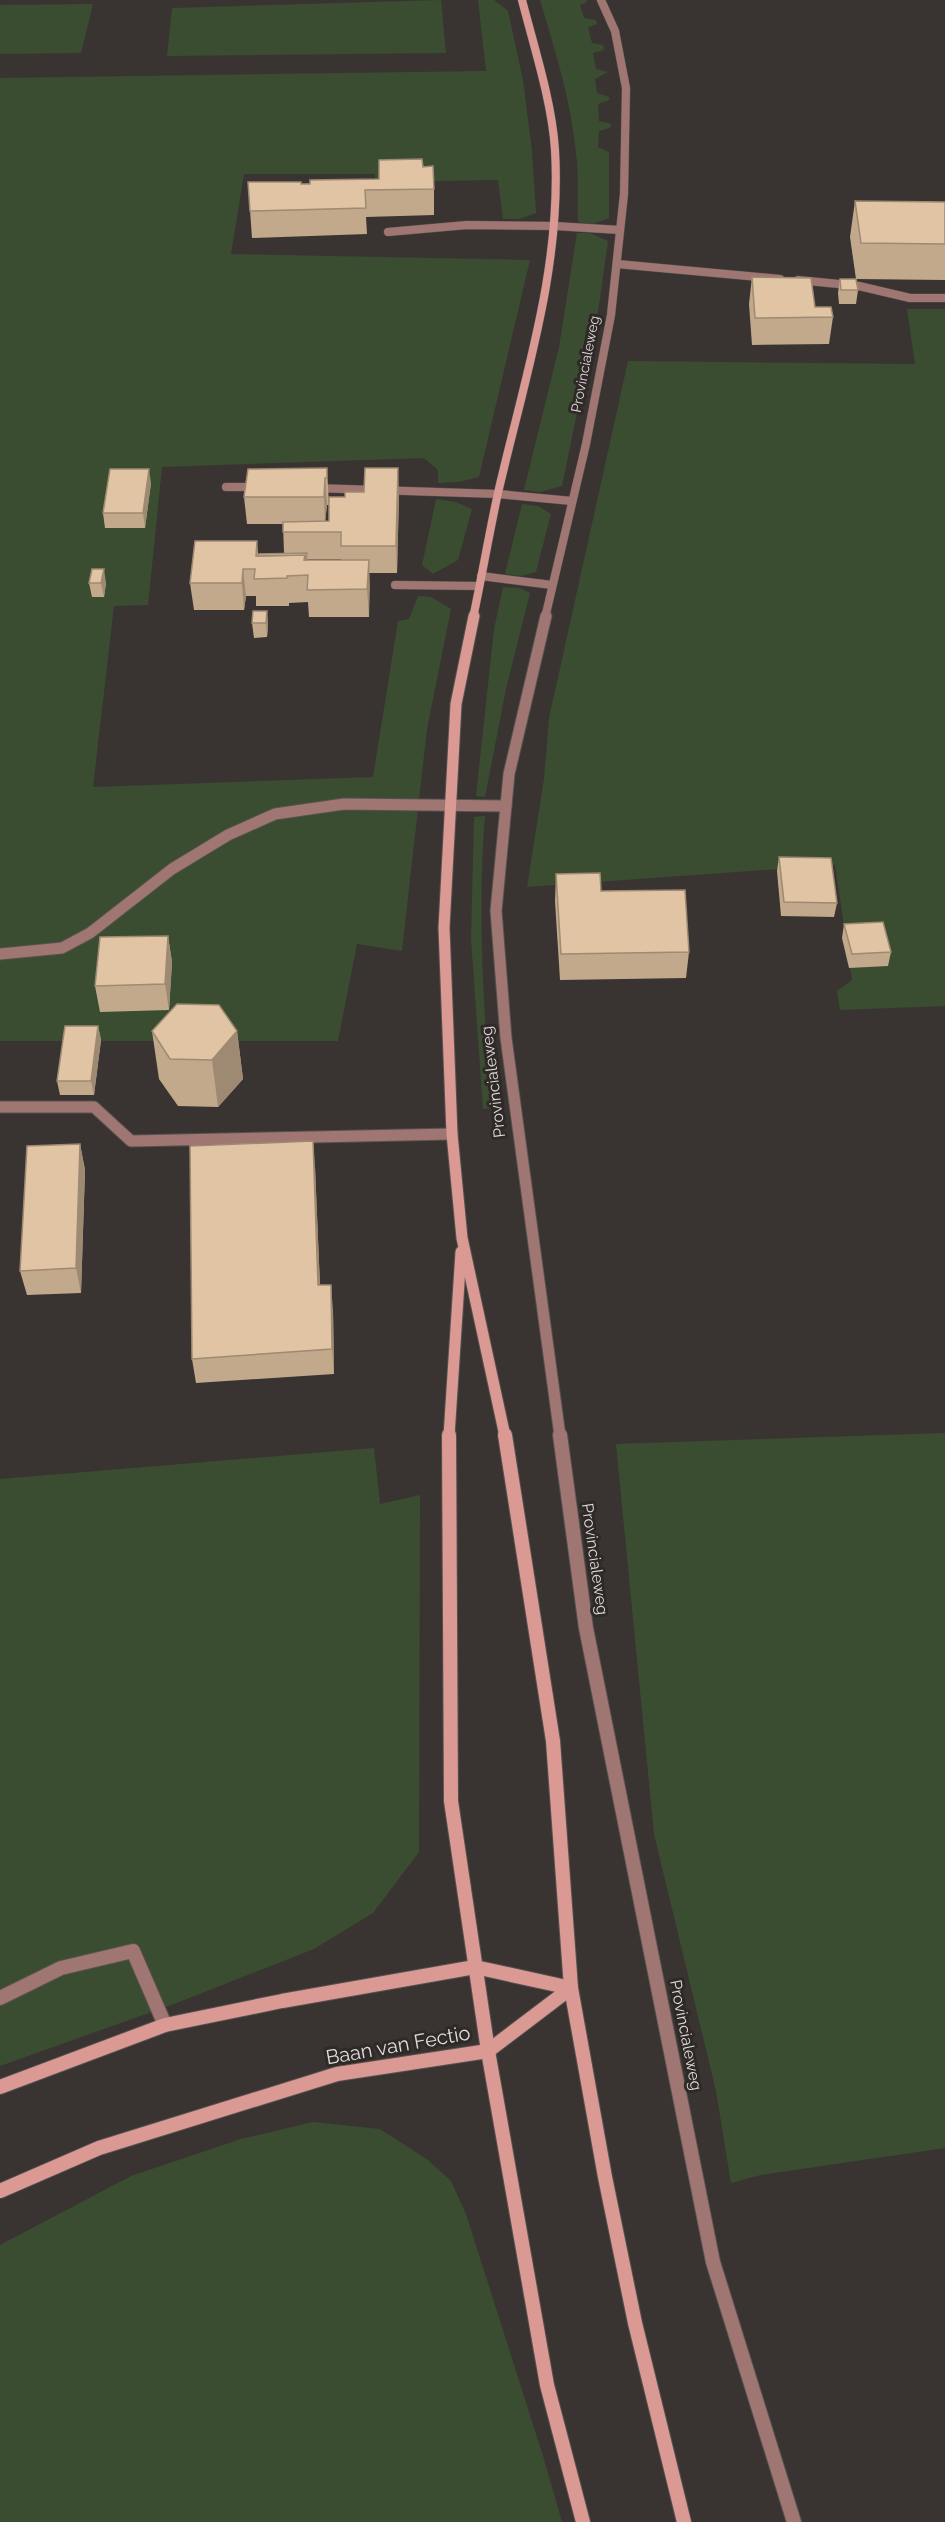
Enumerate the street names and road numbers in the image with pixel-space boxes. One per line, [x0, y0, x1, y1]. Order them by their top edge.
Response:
street label: Provincialeweg [568, 314, 602, 414]
street label: Provincialeweg [477, 1025, 509, 1139]
street label: Provincialeweg [578, 1502, 612, 1616]
street label: Provincialeweg [666, 1978, 706, 2092]
street label: Baan van Fectio [324, 2020, 472, 2070]

